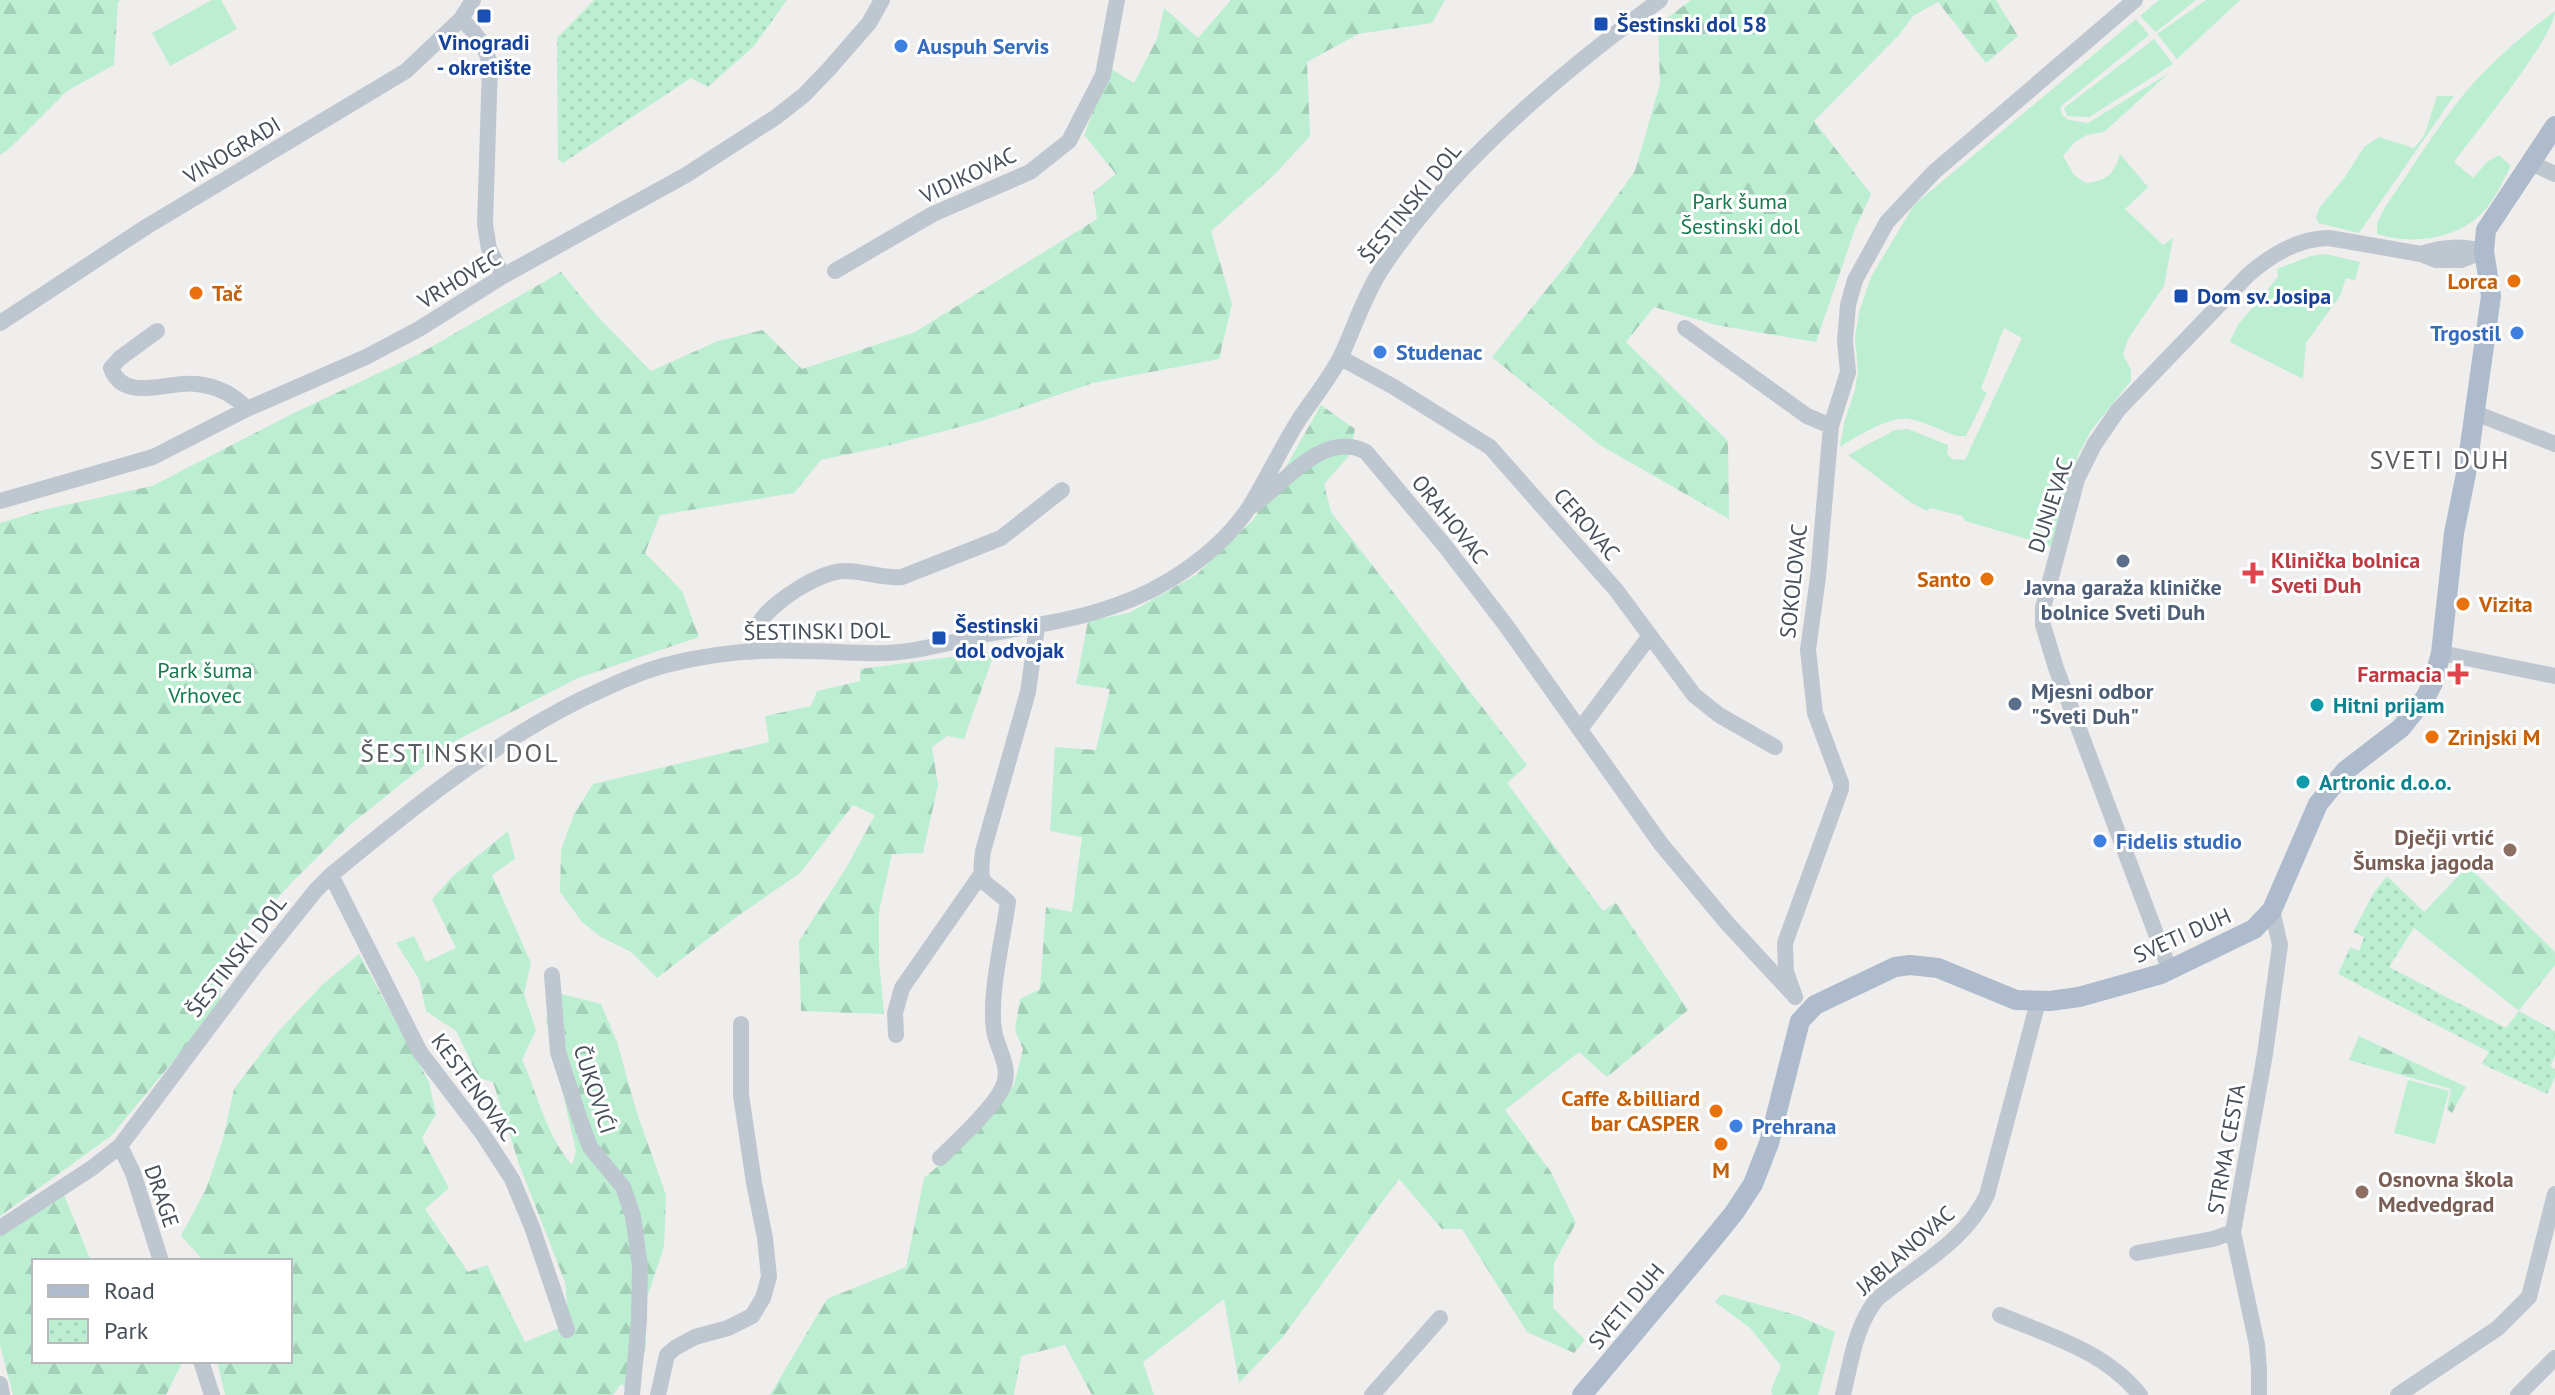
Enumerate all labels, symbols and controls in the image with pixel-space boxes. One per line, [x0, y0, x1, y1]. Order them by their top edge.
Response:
marker: Vinogradi - okretište [475, 7, 493, 25]
place label: Šestinski dol 58 [1617, 10, 1767, 38]
marker: Šestinski dol 58 [1592, 15, 1610, 33]
place label: Vinogradi - okretište [437, 28, 531, 81]
place label: Auspuh Servis [917, 32, 1049, 60]
marker: Auspuh Servis [892, 37, 910, 55]
street label: VINOGRADI [177, 110, 286, 190]
street label: ŠESTINSKI DOL [1353, 137, 1467, 269]
street label: VIDIKOVAC [915, 141, 1021, 210]
park label: Park šuma Šestinski dol [1680, 187, 1800, 240]
street label: VRHOVEC [412, 243, 506, 315]
place label: Lorca [2447, 267, 2498, 295]
marker: Lorca [2505, 272, 2523, 290]
place label: Tač [212, 279, 243, 307]
place label: Dom sv. Josipa [2197, 282, 2331, 310]
marker: Tač [187, 284, 205, 302]
marker: Dom sv. Josipa [2172, 287, 2190, 305]
place label: Trgostil [2430, 319, 2502, 347]
marker: Trgostil [2508, 324, 2526, 342]
place label: Studenac [1396, 338, 1483, 366]
marker: Studenac [1371, 343, 1389, 361]
district label: SVETI DUH [2370, 443, 2510, 476]
street label: DUNJEVAC [2022, 454, 2078, 556]
street label: ORAHOVAC [1406, 469, 1494, 569]
street label: CEROVAC [1548, 482, 1626, 566]
street label: SOKOLOVAC [1773, 522, 1813, 640]
place label: Klinička bolnica Sveti Duh [2271, 546, 2420, 599]
marker: Javna garaža kliničke bolnice Sveti Duh [2114, 552, 2132, 570]
marker: Klinička bolnica Sveti Duh [2242, 562, 2264, 584]
place label: Santo [1917, 565, 1971, 593]
marker: Santo [1978, 570, 1996, 588]
place label: Javna garaža kliničke bolnice Sveti Duh [2023, 573, 2222, 626]
place label: Vizita [2478, 590, 2533, 618]
marker: Vizita [2454, 595, 2472, 613]
place label: Šestinski dol odvojak [955, 611, 1064, 664]
street label: ŠESTINSKI DOL [743, 616, 891, 646]
marker: Šestinski dol odvojak [930, 629, 948, 647]
park label: Park šuma Vrhovec [157, 656, 253, 709]
place label: Farmacia [2357, 660, 2442, 688]
marker: Farmacia [2449, 665, 2467, 683]
place label: Mjesni odbor "Sveti Duh" [2031, 677, 2154, 730]
place label: Hitni prijam [2333, 691, 2444, 719]
marker: Mjesni odbor "Sveti Duh" [2006, 695, 2024, 713]
marker: Hitni prijam [2308, 696, 2326, 714]
place label: Zrinjski M [2448, 723, 2540, 751]
marker: Zrinjski M [2423, 728, 2441, 746]
district label: ŠESTINSKI DOL [360, 736, 560, 769]
place label: Artronic d.o.o. [2319, 768, 2452, 796]
marker: Artronic d.o.o. [2294, 773, 2312, 791]
place label: Dječji vrtić Šumska jagoda [2353, 823, 2494, 876]
place label: Fidelis studio [2116, 827, 2242, 855]
marker: Fidelis studio [2091, 832, 2109, 850]
marker: Dječji vrtić Šumska jagoda [2501, 841, 2519, 859]
street label: ŠESTINSKI DOL [180, 890, 292, 1022]
street label: SVETI DUH [2129, 901, 2235, 969]
street label: KESTENOVAC [425, 1028, 523, 1146]
street label: ČUKOVIĆI [568, 1041, 622, 1137]
street label: STRMA CESTA [2201, 1082, 2251, 1216]
place label: Caffe &billiard bar CASPER [1561, 1084, 1700, 1137]
marker: Caffe &billiard bar CASPER [1707, 1102, 1725, 1120]
place label: Prehrana [1752, 1112, 1836, 1140]
marker: Prehrana [1727, 1117, 1745, 1135]
marker: M [1712, 1135, 1730, 1153]
place label: M [1712, 1156, 1730, 1184]
street label: DRAGE [138, 1161, 186, 1231]
place label: Osnovna škola Medvedgrad [2378, 1165, 2514, 1218]
marker: Osnovna škola Medvedgrad [2353, 1183, 2371, 1201]
street label: JABLANOVAC [1849, 1199, 1960, 1301]
street label: SVETI DUH [1582, 1257, 1670, 1355]
legend [32, 1259, 292, 1363]
text: Road [104, 1275, 155, 1306]
text: Park [104, 1315, 149, 1346]

